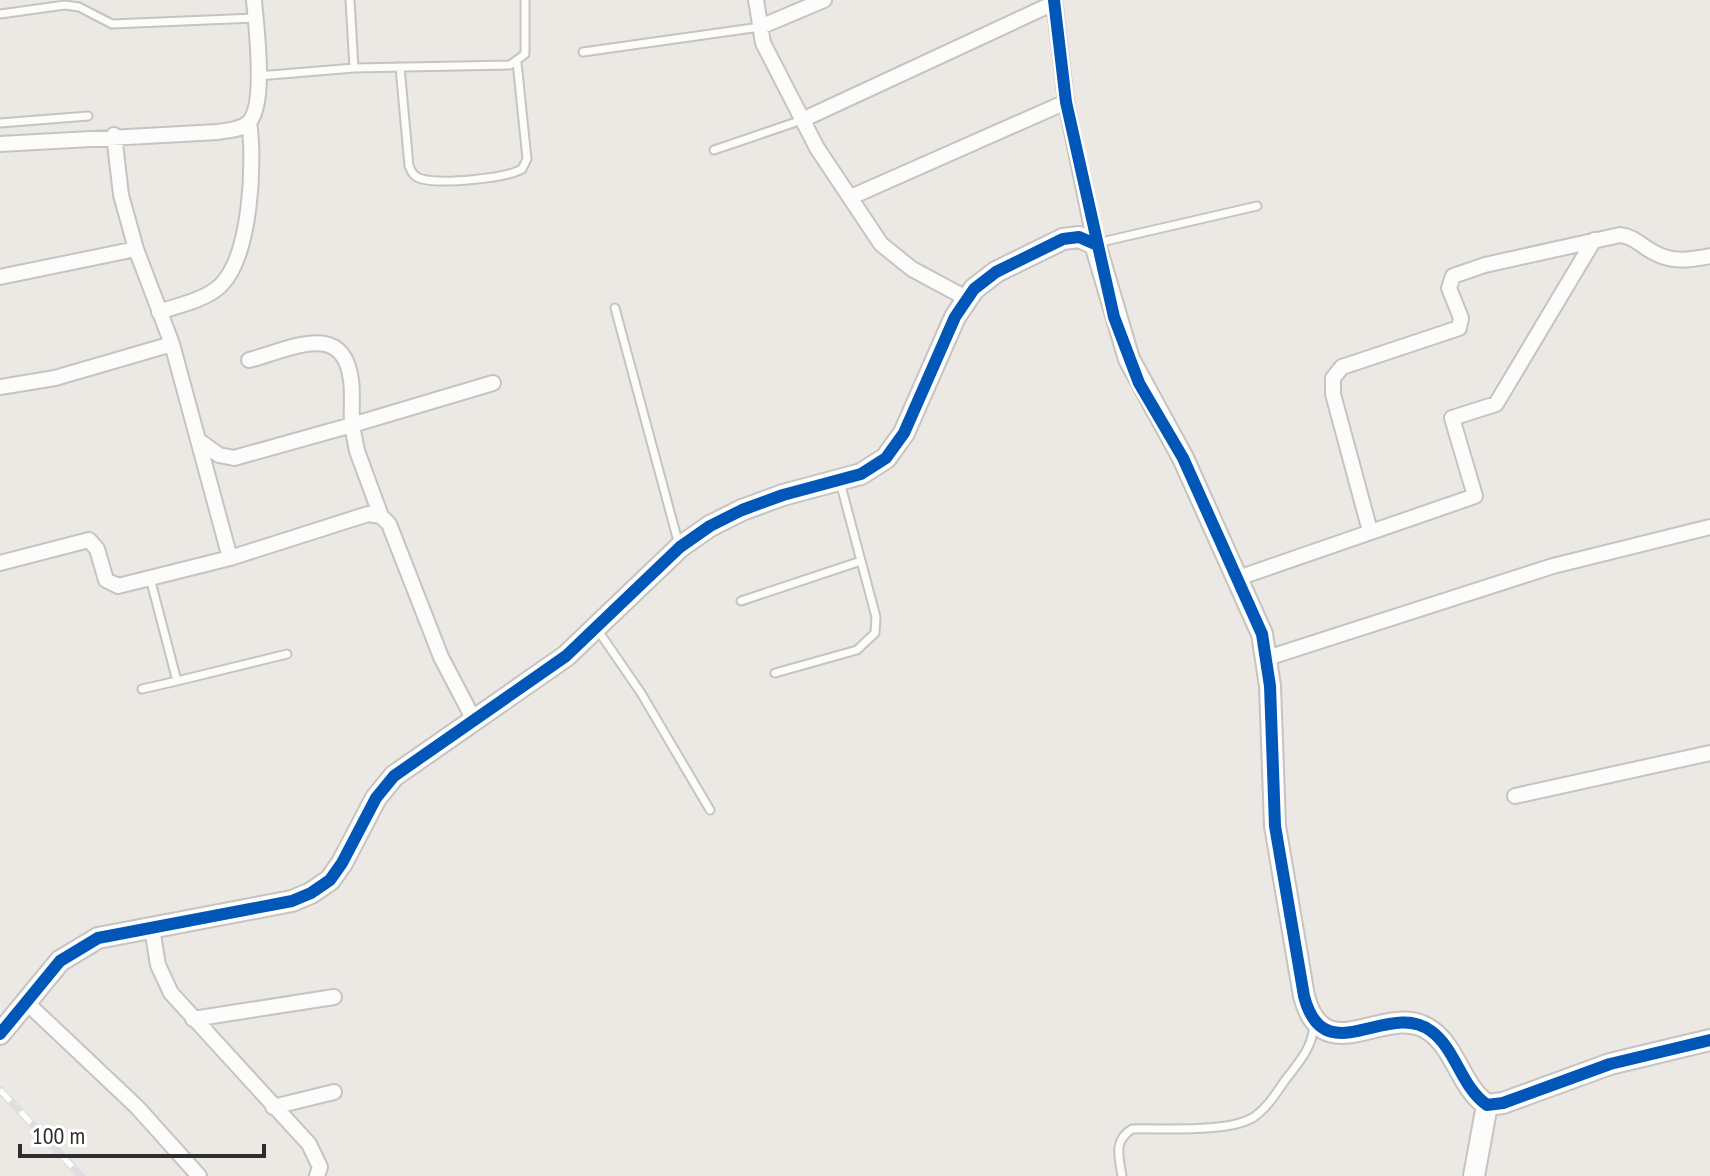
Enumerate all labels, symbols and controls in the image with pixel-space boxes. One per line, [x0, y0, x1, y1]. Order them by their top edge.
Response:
scale bar [20, 1108, 264, 1158]
text: 100 m [32, 1120, 85, 1151]

